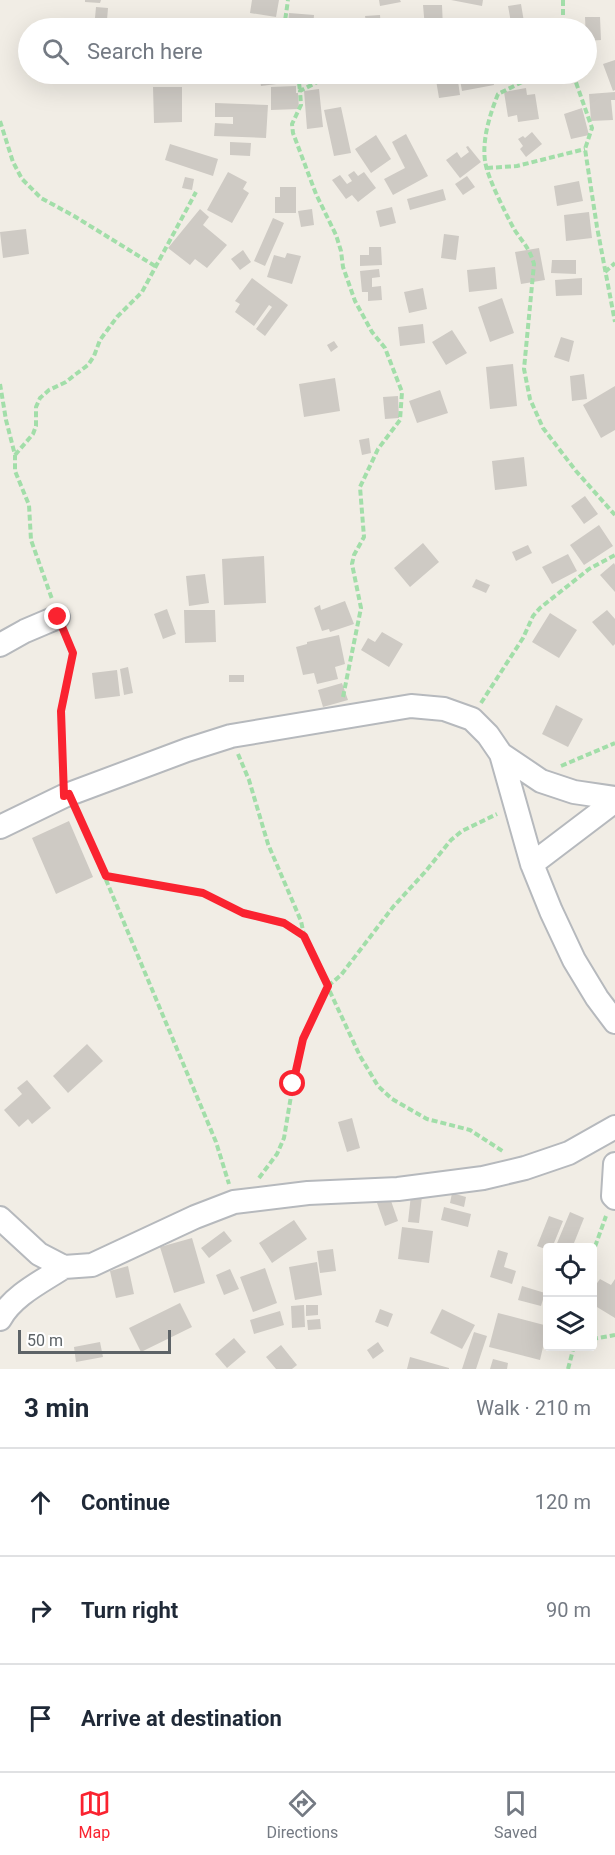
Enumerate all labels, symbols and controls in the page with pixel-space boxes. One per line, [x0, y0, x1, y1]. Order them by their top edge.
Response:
search box [18, 18, 597, 84]
icon: search [39, 35, 72, 68]
text: Search here [87, 39, 203, 64]
route end [44, 603, 70, 629]
route start [279, 1070, 305, 1096]
map controls [543, 1243, 597, 1351]
button: locate [543, 1243, 597, 1297]
button: layers [543, 1297, 597, 1351]
scale bar [18, 1327, 171, 1354]
text: 50 m [27, 1331, 63, 1350]
text: 3 min [24, 1393, 89, 1423]
text: Walk · 210 m [476, 1396, 591, 1420]
icon: ahead [24, 1486, 57, 1519]
text: Continue [81, 1490, 170, 1515]
text: 120 m [535, 1490, 591, 1514]
icon: right [24, 1594, 57, 1627]
text: Turn right [81, 1598, 178, 1623]
text: 90 m [546, 1598, 591, 1622]
icon: arrive [24, 1702, 57, 1735]
text: Arrive at destination [81, 1706, 282, 1731]
tab: Map [78, 1787, 111, 1842]
tab: Directions [266, 1787, 338, 1842]
tab: Saved [494, 1787, 537, 1842]

